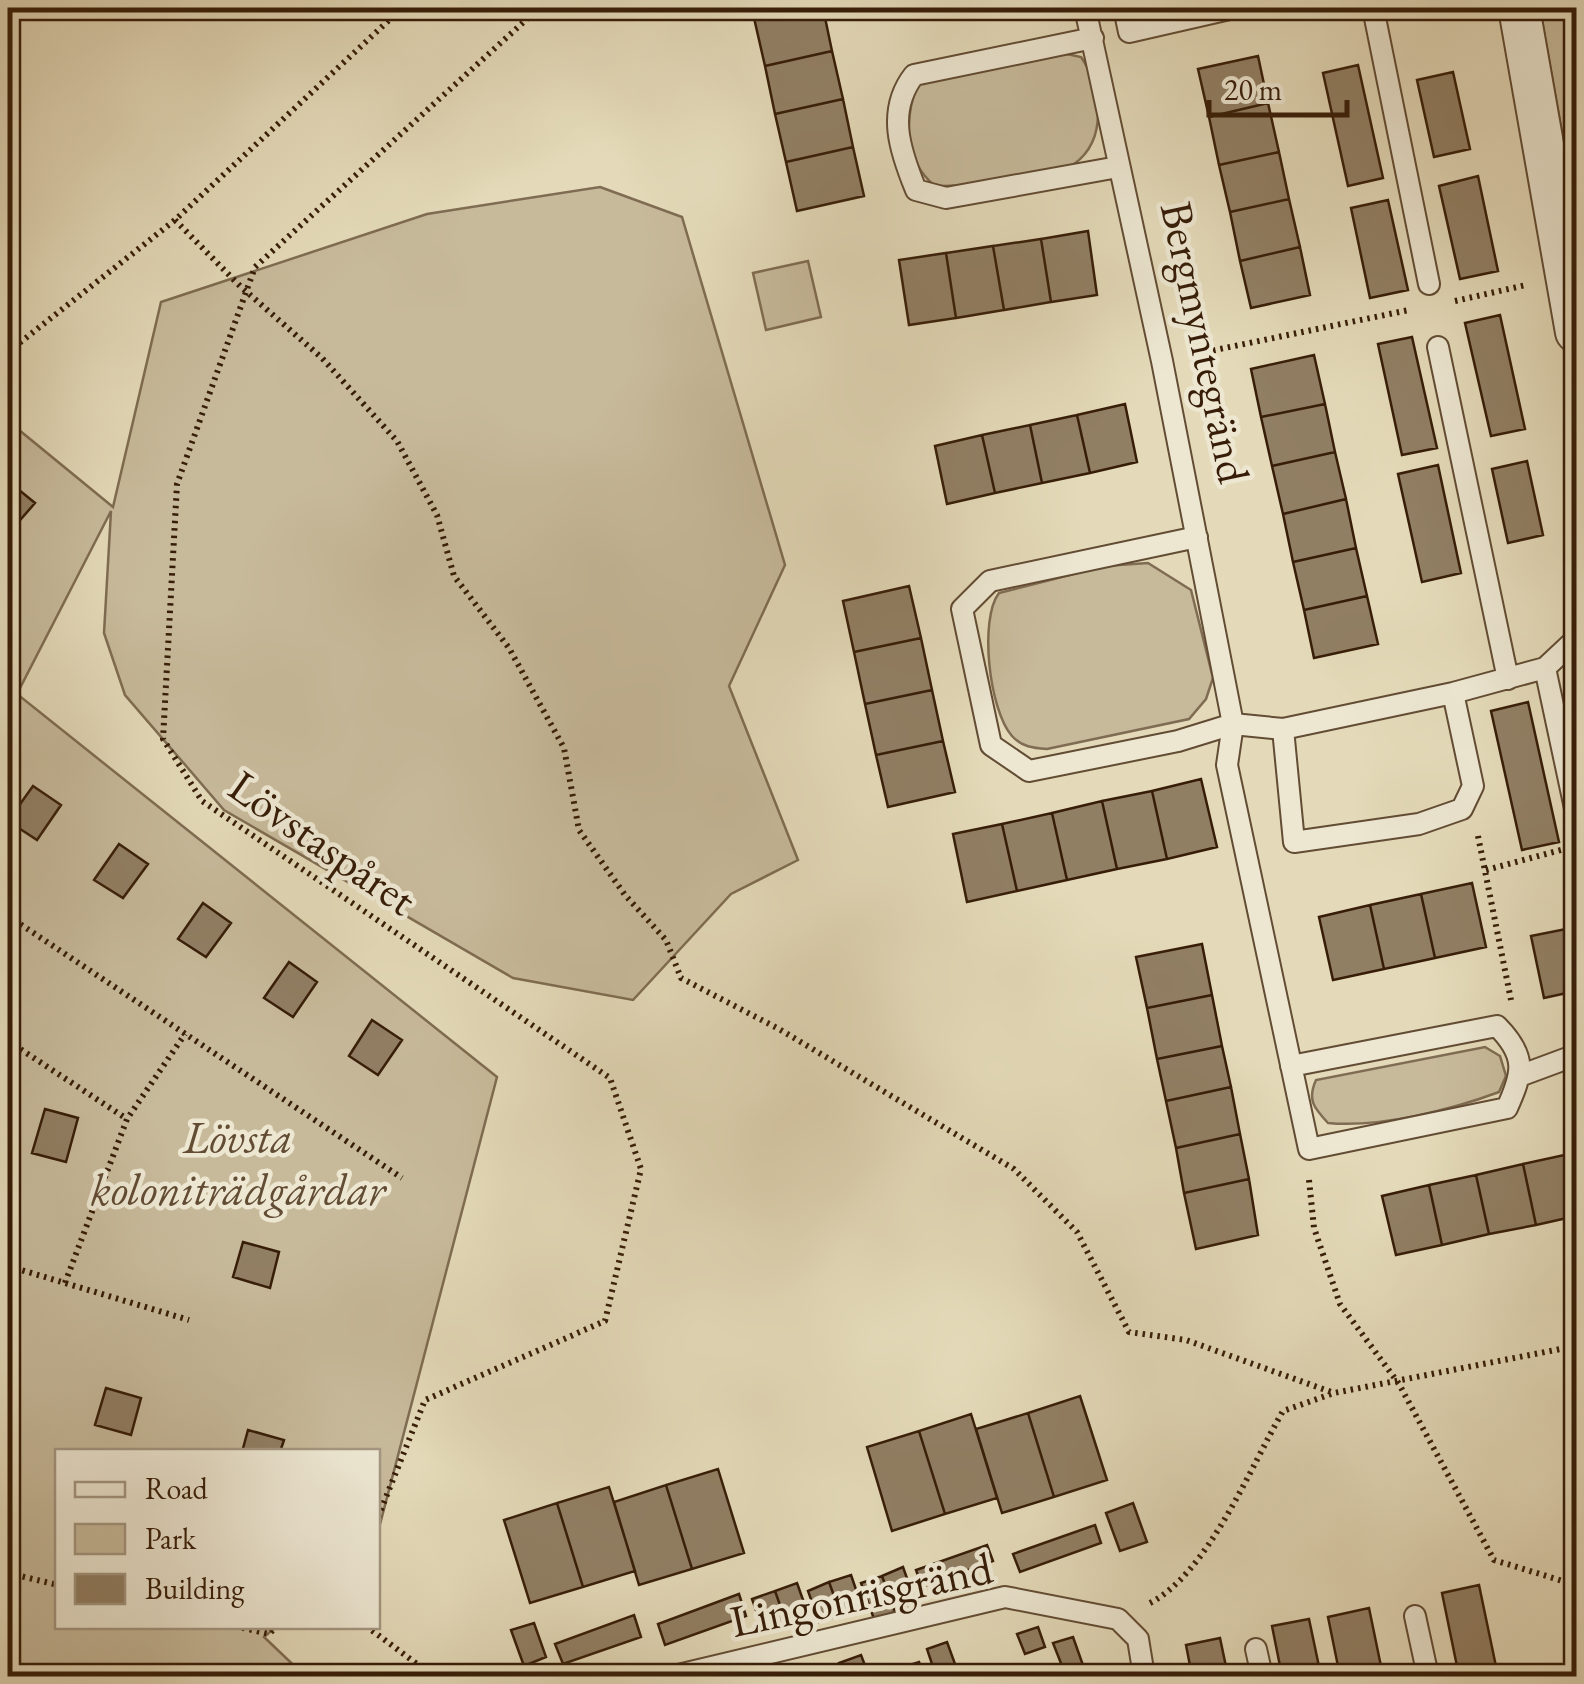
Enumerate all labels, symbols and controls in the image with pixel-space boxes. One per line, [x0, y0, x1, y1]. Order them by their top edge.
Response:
scale bar [1209, 55, 1346, 117]
text: 20 m [1224, 70, 1282, 109]
street label: Bergmyntegränd [1148, 196, 1264, 488]
street label: Lövstaspåret [218, 756, 428, 928]
park label: Lövsta koloniträdgårdar [91, 1108, 387, 1218]
legend [55, 1449, 380, 1629]
text: Road [145, 1469, 209, 1508]
text: Park [145, 1519, 197, 1558]
street label: Lingonrisgränd [725, 1538, 998, 1650]
text: Building [145, 1569, 245, 1608]

